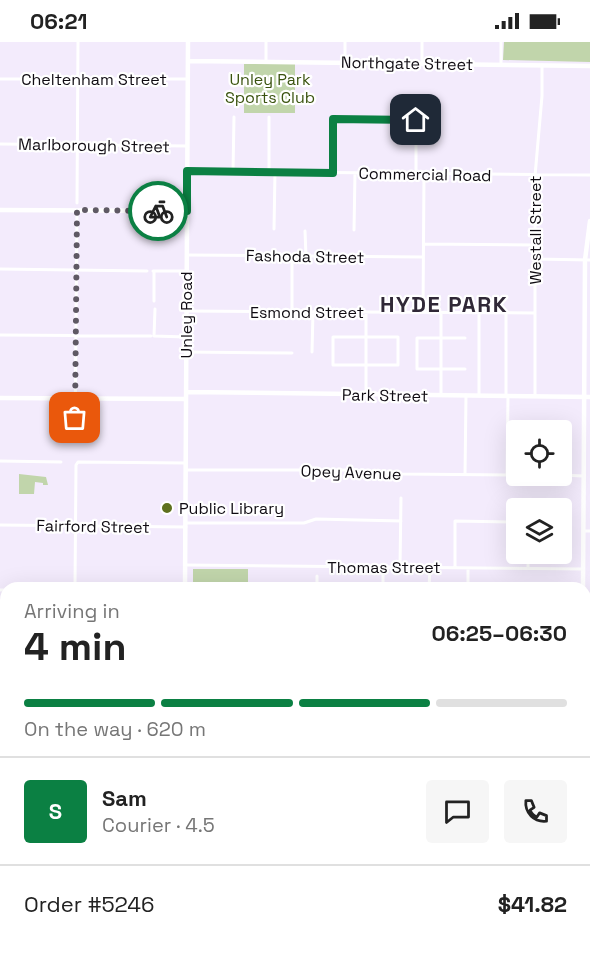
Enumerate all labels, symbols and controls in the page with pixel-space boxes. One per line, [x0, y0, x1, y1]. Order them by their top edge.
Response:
text: 06:21 [30, 7, 87, 35]
street label: Northgate Street [341, 52, 473, 75]
street label: Cheltenham Street [21, 69, 167, 90]
park label: Unley Park Sports Club [225, 69, 315, 108]
pin [390, 94, 441, 145]
icon: home [399, 103, 432, 136]
street label: Marlborough Street [18, 134, 170, 157]
street label: Commercial Road [358, 163, 492, 186]
street label: Westall Street [525, 176, 546, 284]
courier [128, 181, 188, 241]
icon: bike [142, 195, 175, 228]
street label: Fashoda Street [246, 245, 364, 268]
street label: Unley Road [176, 271, 197, 359]
district label: HYDE PARK [380, 290, 508, 318]
street label: Esmond Street [250, 302, 364, 323]
street label: Park Street [342, 384, 428, 407]
pin [49, 392, 100, 443]
icon: bag [58, 401, 91, 434]
map controls [506, 420, 572, 564]
button: locate [506, 420, 572, 486]
street label: Opey Avenue [300, 460, 402, 485]
place label: Public Library [179, 498, 284, 519]
button: layers [506, 498, 572, 564]
marker: Public Library [160, 501, 174, 515]
street label: Fairford Street [36, 515, 150, 538]
street label: Thomas Street [327, 557, 441, 578]
text: Arriving in [24, 598, 120, 624]
text: 06:25–06:30 [431, 619, 567, 647]
text: 4 min [24, 622, 126, 671]
text: On the way · 620 m [24, 716, 206, 742]
button: chat [426, 780, 489, 843]
button: phone [504, 780, 567, 843]
text: Sam [102, 784, 147, 812]
text: S [49, 797, 62, 825]
text: Courier · 4.5 [102, 812, 215, 838]
text: Order #5246 [24, 890, 154, 918]
text: $41.82 [498, 890, 567, 918]

